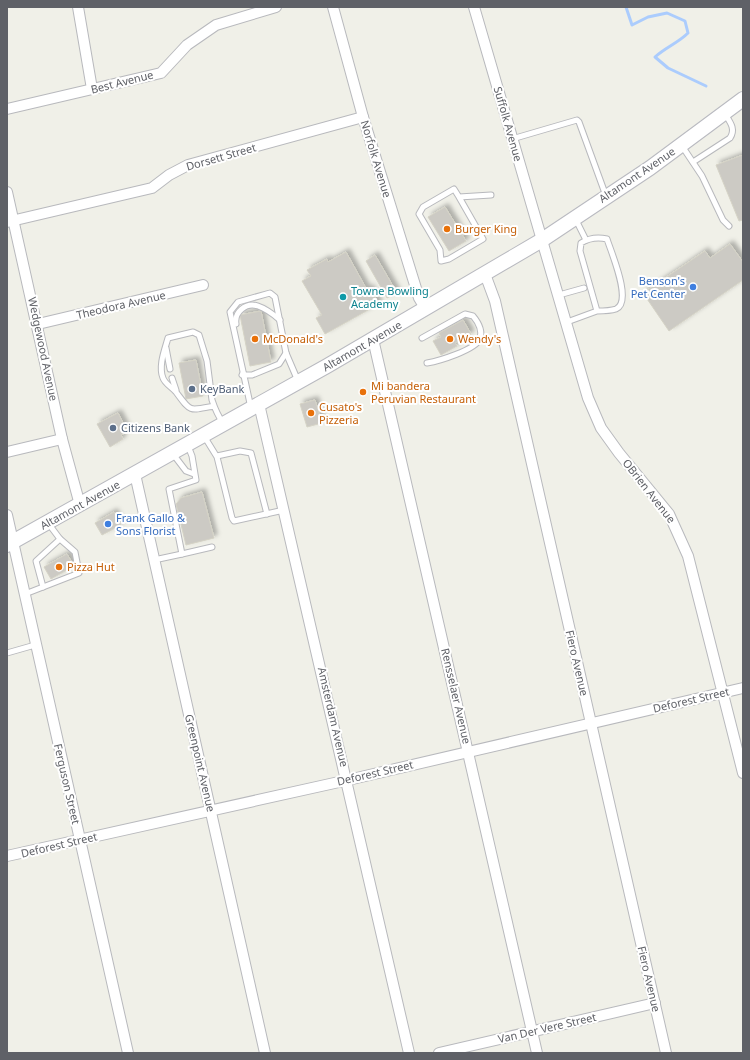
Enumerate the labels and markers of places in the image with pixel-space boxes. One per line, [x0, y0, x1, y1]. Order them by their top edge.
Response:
place label: Burger King [455, 221, 517, 236]
marker: Burger King [442, 224, 452, 234]
place label: Benson's Pet Center [631, 273, 685, 301]
marker: Benson's Pet Center [688, 282, 698, 292]
place label: Towne Bowling Academy [351, 283, 429, 311]
marker: Towne Bowling Academy [338, 292, 348, 302]
place label: McDonald's [263, 331, 323, 346]
place label: Wendy's [458, 331, 501, 346]
marker: McDonald's [250, 334, 260, 344]
marker: Wendy's [445, 334, 455, 344]
place label: Mi bandera Peruvian Restaurant [371, 378, 476, 406]
place label: KeyBank [200, 381, 245, 396]
marker: KeyBank [187, 384, 197, 394]
marker: Mi bandera Peruvian Restaurant [358, 387, 368, 397]
place label: Cusato's Pizzeria [319, 399, 362, 427]
marker: Cusato's Pizzeria [306, 408, 316, 418]
place label: Citizens Bank [121, 420, 190, 435]
marker: Citizens Bank [108, 423, 118, 433]
place label: Frank Gallo & Sons Florist [116, 510, 186, 538]
marker: Frank Gallo & Sons Florist [103, 519, 113, 529]
place label: Pizza Hut [67, 559, 115, 574]
marker: Pizza Hut [54, 562, 64, 572]

